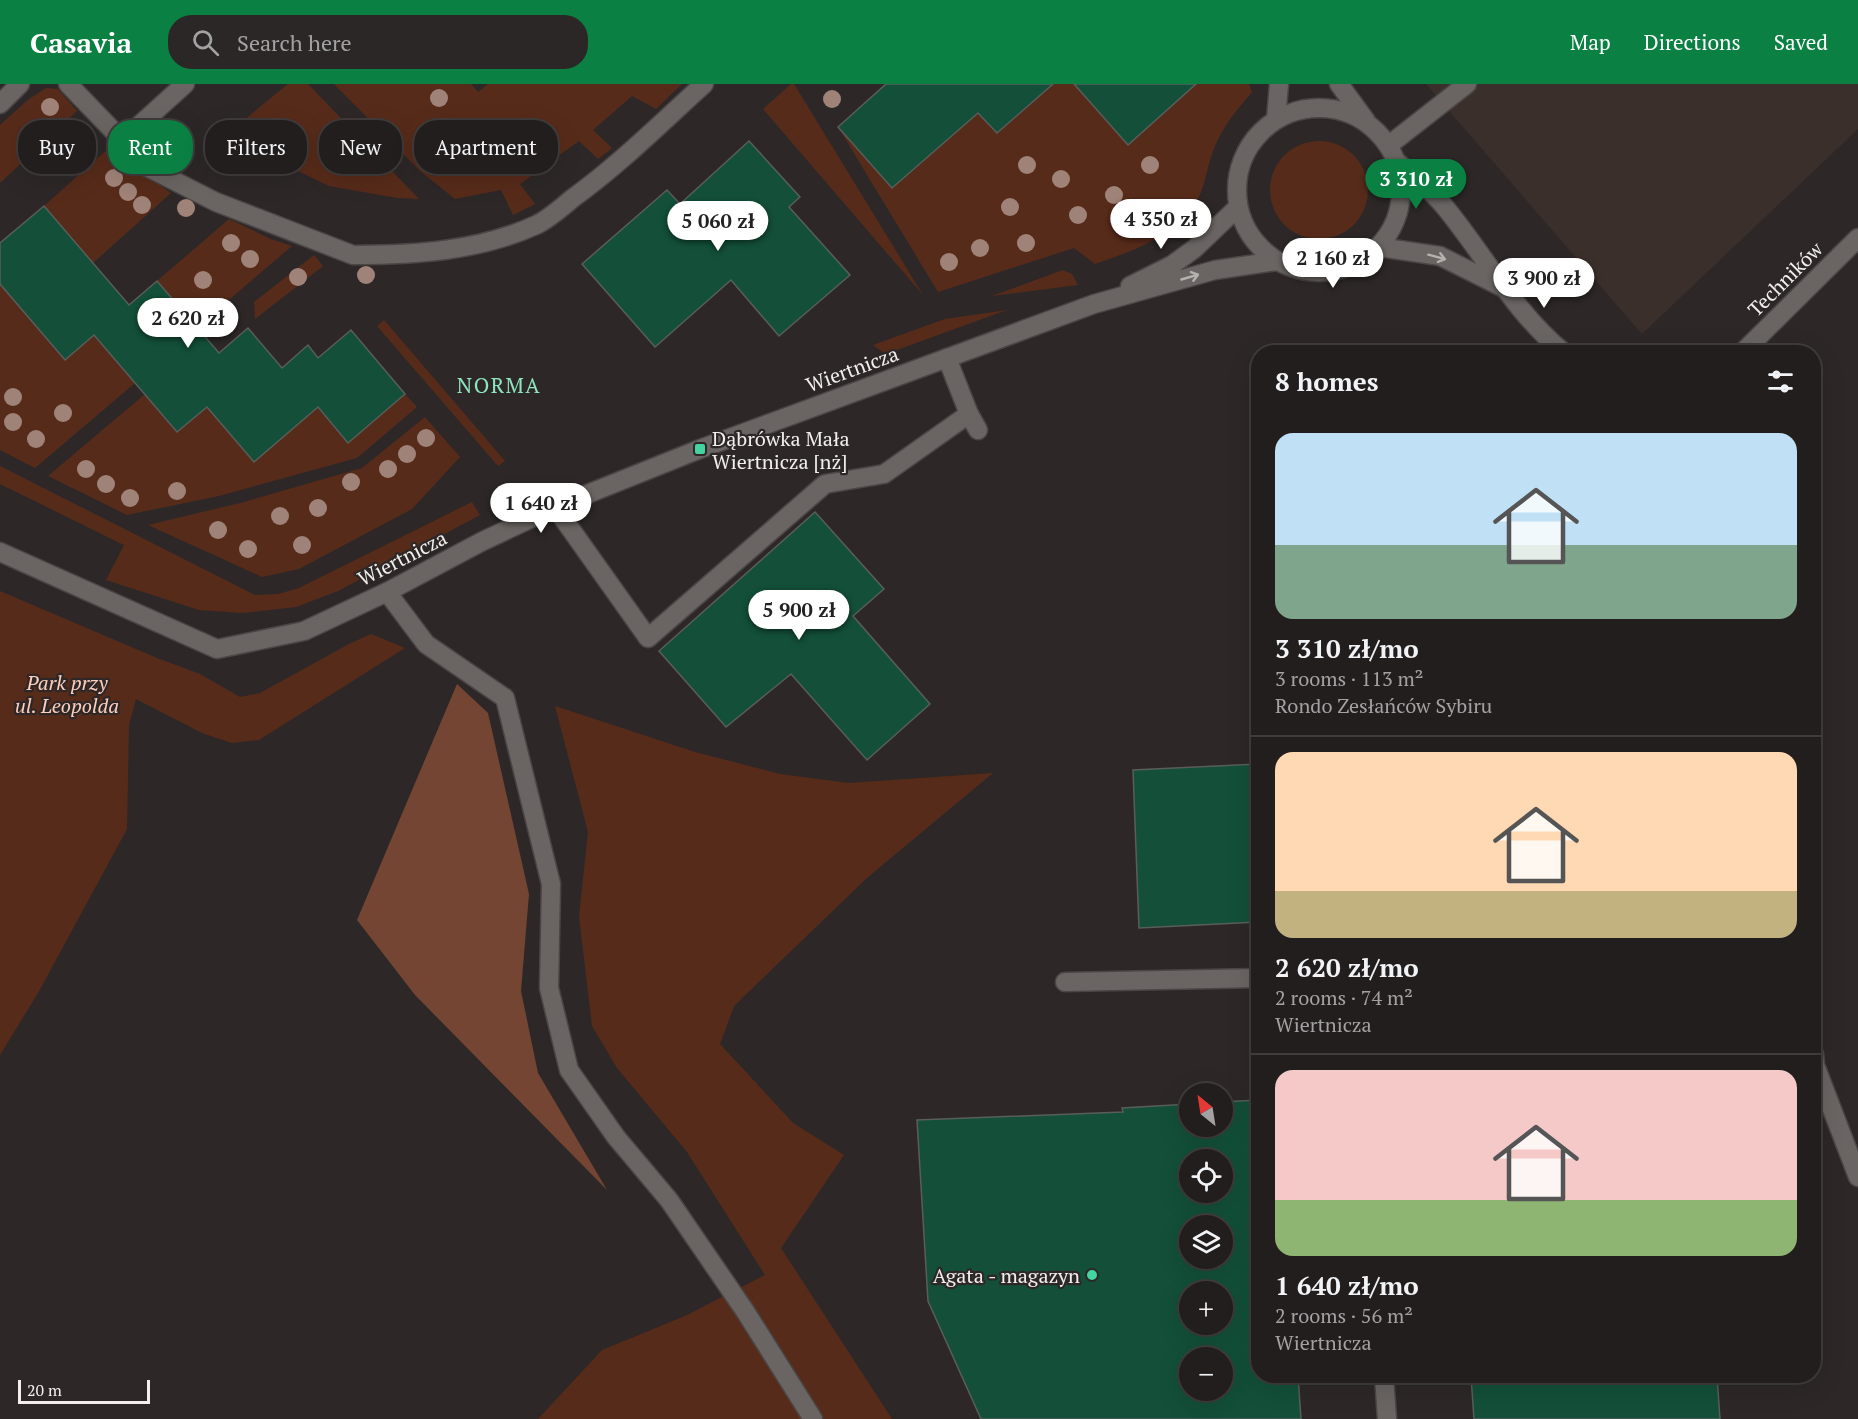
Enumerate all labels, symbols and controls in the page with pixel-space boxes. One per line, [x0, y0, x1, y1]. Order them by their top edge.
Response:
search box [168, 15, 588, 69]
text: Casavia [30, 24, 132, 61]
icon: search [189, 26, 222, 59]
text: Search here [237, 28, 352, 57]
text: Map [1570, 28, 1611, 56]
text: Directions [1644, 28, 1741, 56]
text: Saved [1774, 28, 1828, 56]
chip: Buy [18, 120, 96, 174]
chip: Rent [108, 120, 193, 174]
chip: Filters [205, 120, 307, 174]
chip: New [319, 120, 402, 174]
chip: Apartment [414, 120, 558, 174]
pin: 3 310 zł [1354, 159, 1478, 210]
text: 3 310 zł [1379, 165, 1453, 192]
pin: 4 350 zł [1099, 199, 1223, 250]
pin: 5 060 zł [656, 201, 780, 252]
text: 4 350 zł [1124, 205, 1198, 232]
text: 5 060 zł [681, 207, 755, 234]
street label: Techników [1742, 235, 1829, 322]
pin: 2 160 zł [1271, 238, 1395, 289]
text: 2 160 zł [1296, 244, 1370, 271]
one-way arrow [1427, 252, 1446, 263]
pin: 3 900 zł [1482, 258, 1606, 309]
text: 3 900 zł [1507, 264, 1581, 291]
one-way arrow [1181, 271, 1200, 283]
pin: 2 620 zł [126, 298, 250, 349]
text: 2 620 zł [151, 304, 225, 331]
street label: Wiertnicza [802, 340, 902, 398]
text: 8 homes [1275, 364, 1379, 398]
icon: filters [1764, 365, 1797, 398]
district label: NORMA [457, 371, 541, 399]
place label: Dąbrówka Mała Wiertnicza [nż] [712, 425, 850, 475]
marker: Dąbrówka Mała Wiertnicza [nż] [693, 442, 707, 456]
icon: home [1482, 472, 1590, 580]
pin: 1 640 zł [479, 483, 603, 534]
text: 1 640 zł [504, 489, 578, 516]
street label: Wiertnicza [353, 524, 451, 592]
pin: 5 900 zł [737, 590, 861, 641]
text: 5 900 zł [762, 596, 836, 623]
text: 3 310 zł/mo [1275, 631, 1419, 665]
text: 3 rooms · 113 m² [1275, 665, 1423, 692]
park label: Park przy ul. Leopolda [15, 669, 119, 719]
text: Rondo Zesłańców Sybiru [1275, 692, 1492, 719]
icon: home [1482, 791, 1590, 899]
text: 2 620 zł/mo [1275, 950, 1419, 984]
text: 2 rooms · 74 m² [1275, 984, 1413, 1011]
text: Wiertnicza [1275, 1011, 1372, 1038]
north arrow [1179, 1083, 1233, 1137]
map controls [1179, 1083, 1233, 1401]
icon: home [1482, 1109, 1590, 1217]
button: locate [1179, 1149, 1233, 1203]
button: layers [1179, 1215, 1233, 1269]
place label: Agata - magazyn [933, 1262, 1080, 1289]
marker: Agata - magazyn [1085, 1268, 1099, 1282]
text: 1 640 zł/mo [1275, 1268, 1419, 1302]
button: + [1179, 1281, 1233, 1335]
text: 2 rooms · 56 m² [1275, 1302, 1413, 1329]
text: Wiertnicza [1275, 1329, 1372, 1356]
button: − [1179, 1347, 1233, 1401]
scale bar [18, 1377, 150, 1404]
text: 20 m [27, 1379, 62, 1401]

